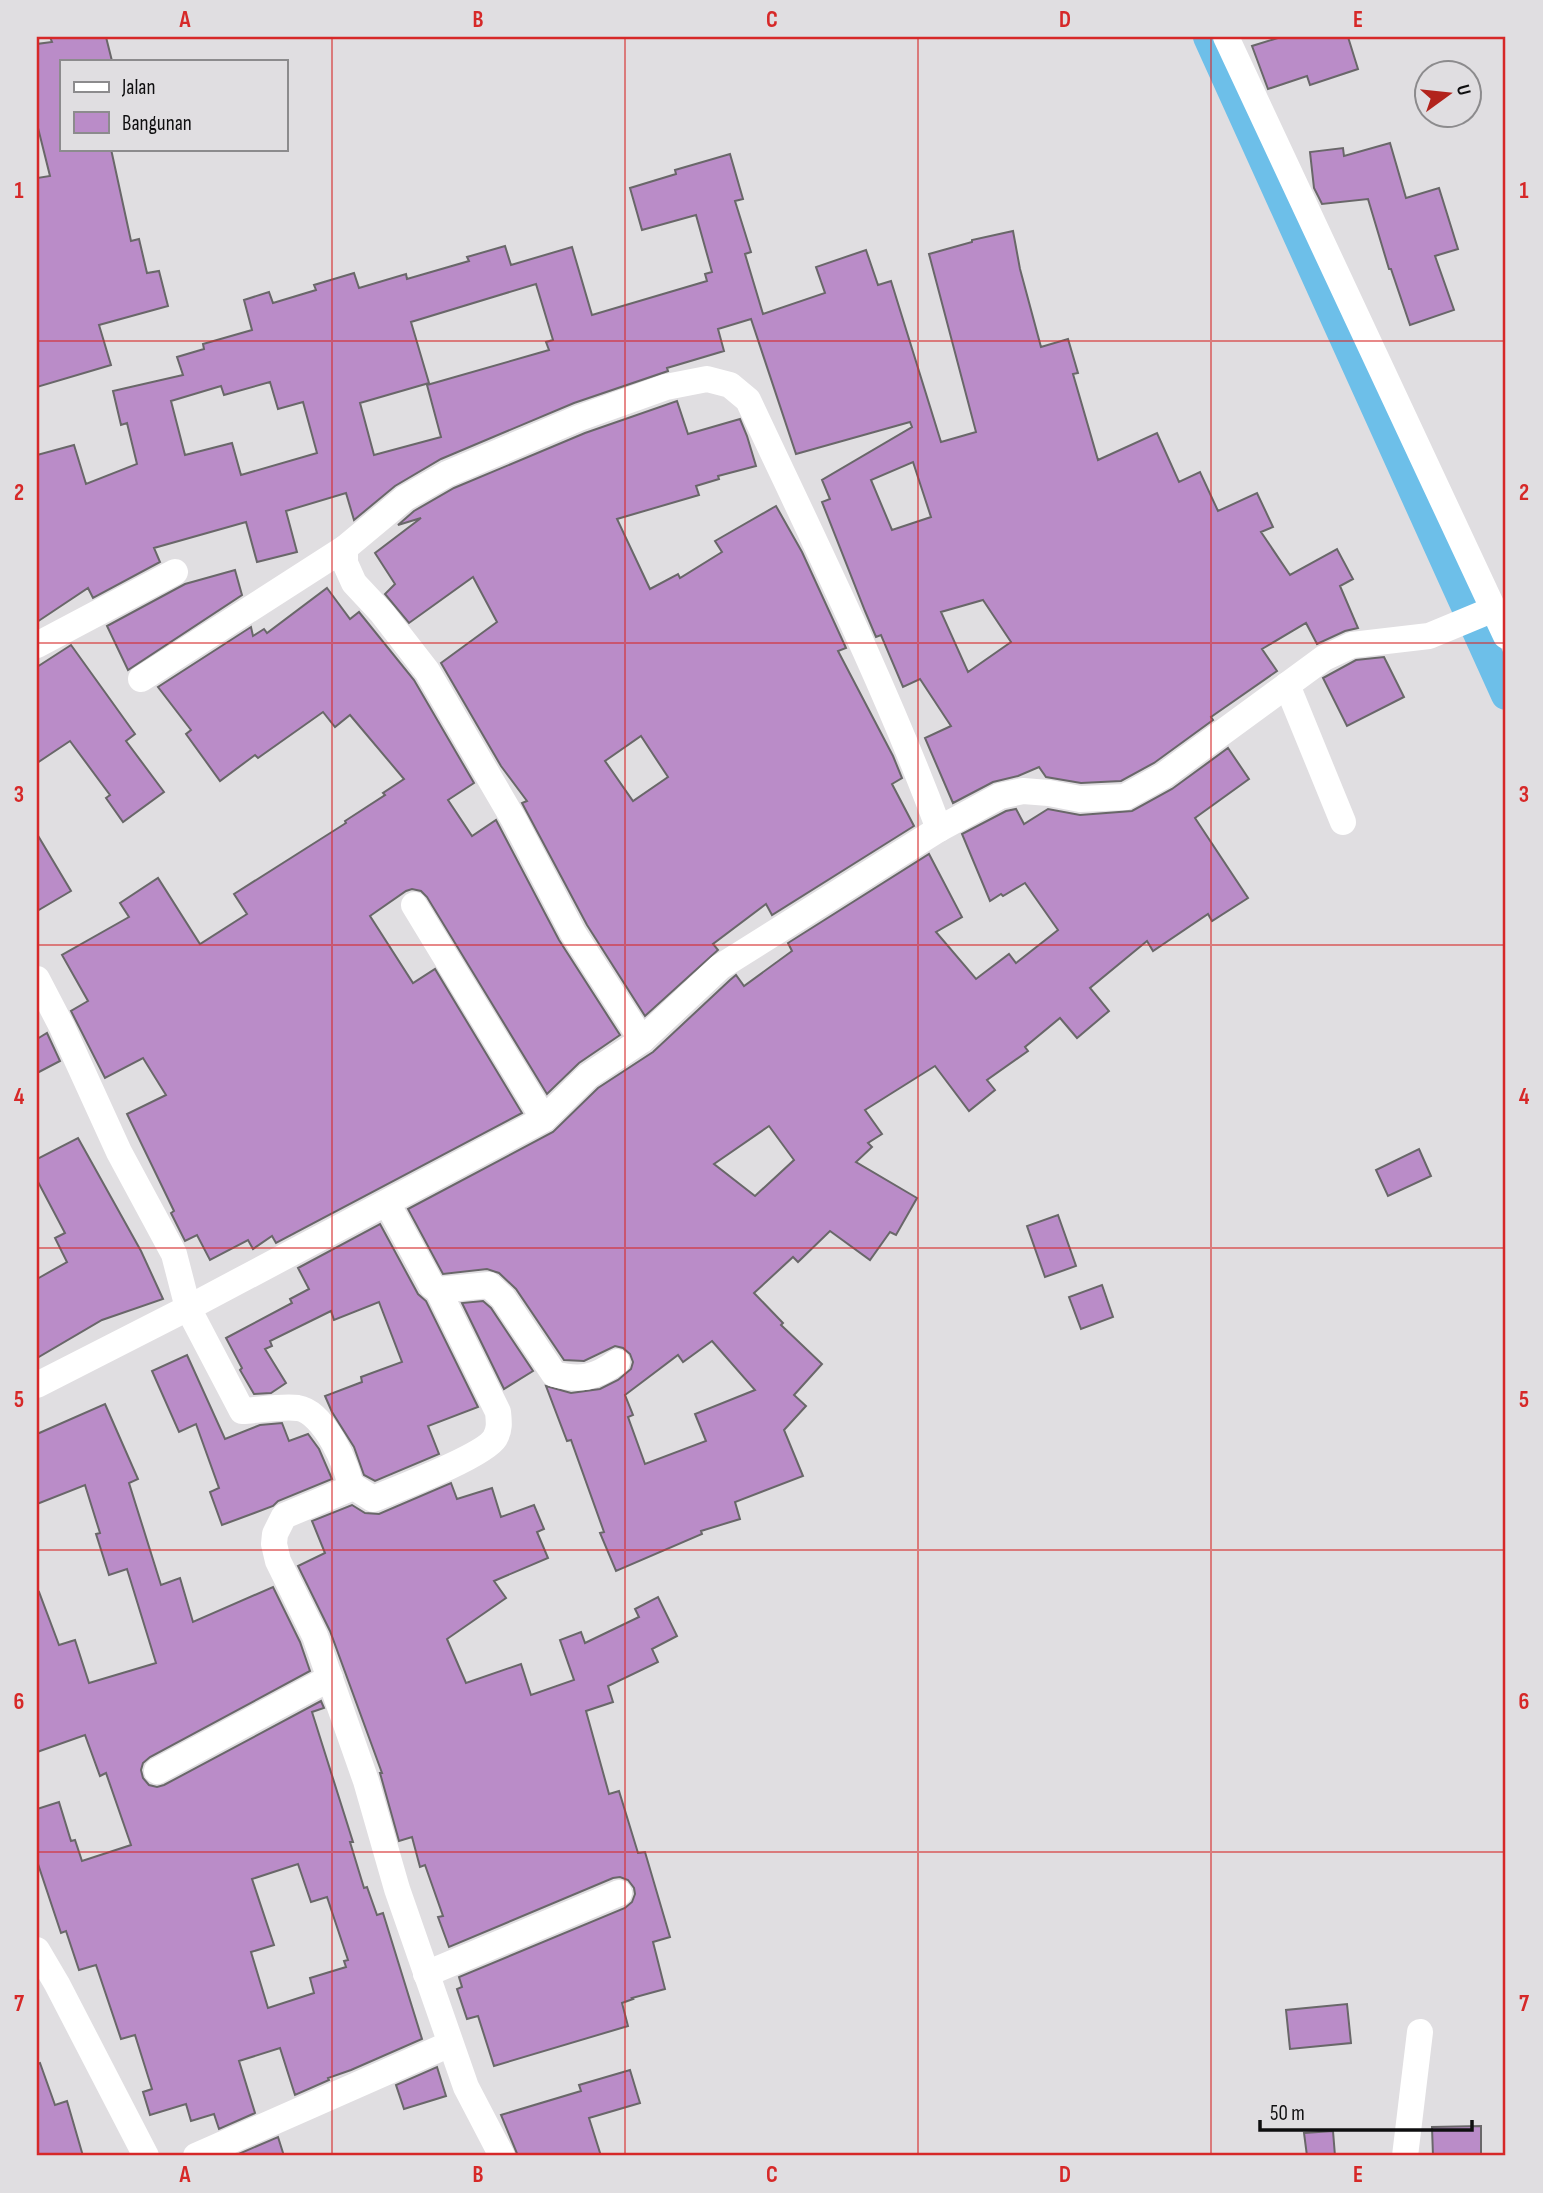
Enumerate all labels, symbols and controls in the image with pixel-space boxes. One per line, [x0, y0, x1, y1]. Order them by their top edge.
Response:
text: A [179, 6, 192, 34]
text: B [473, 6, 484, 34]
text: C [766, 6, 778, 34]
text: D [1059, 6, 1071, 34]
text: E [1353, 6, 1363, 34]
legend [60, 60, 287, 150]
north arrow [1414, 60, 1484, 130]
text: Jalan [121, 75, 155, 100]
text: U [1451, 82, 1475, 98]
text: Bangunan [122, 111, 192, 136]
text: 1 [14, 177, 24, 205]
text: 1 [1519, 177, 1529, 205]
text: 2 [14, 479, 24, 507]
text: 2 [1519, 479, 1529, 507]
text: 3 [14, 781, 24, 809]
text: 3 [1519, 781, 1529, 809]
text: 4 [14, 1083, 25, 1111]
text: 4 [1519, 1083, 1530, 1111]
text: 5 [14, 1386, 24, 1414]
text: 5 [1519, 1386, 1529, 1414]
text: 6 [14, 1688, 24, 1716]
text: 6 [1519, 1688, 1529, 1716]
text: 7 [14, 1990, 24, 2018]
text: 7 [1519, 1990, 1529, 2018]
scale bar [1260, 2088, 1471, 2132]
text: 50 m [1270, 2101, 1305, 2126]
text: A [179, 2161, 192, 2189]
text: B [473, 2161, 484, 2189]
text: C [766, 2161, 778, 2189]
text: D [1059, 2161, 1071, 2189]
text: E [1353, 2161, 1363, 2189]

